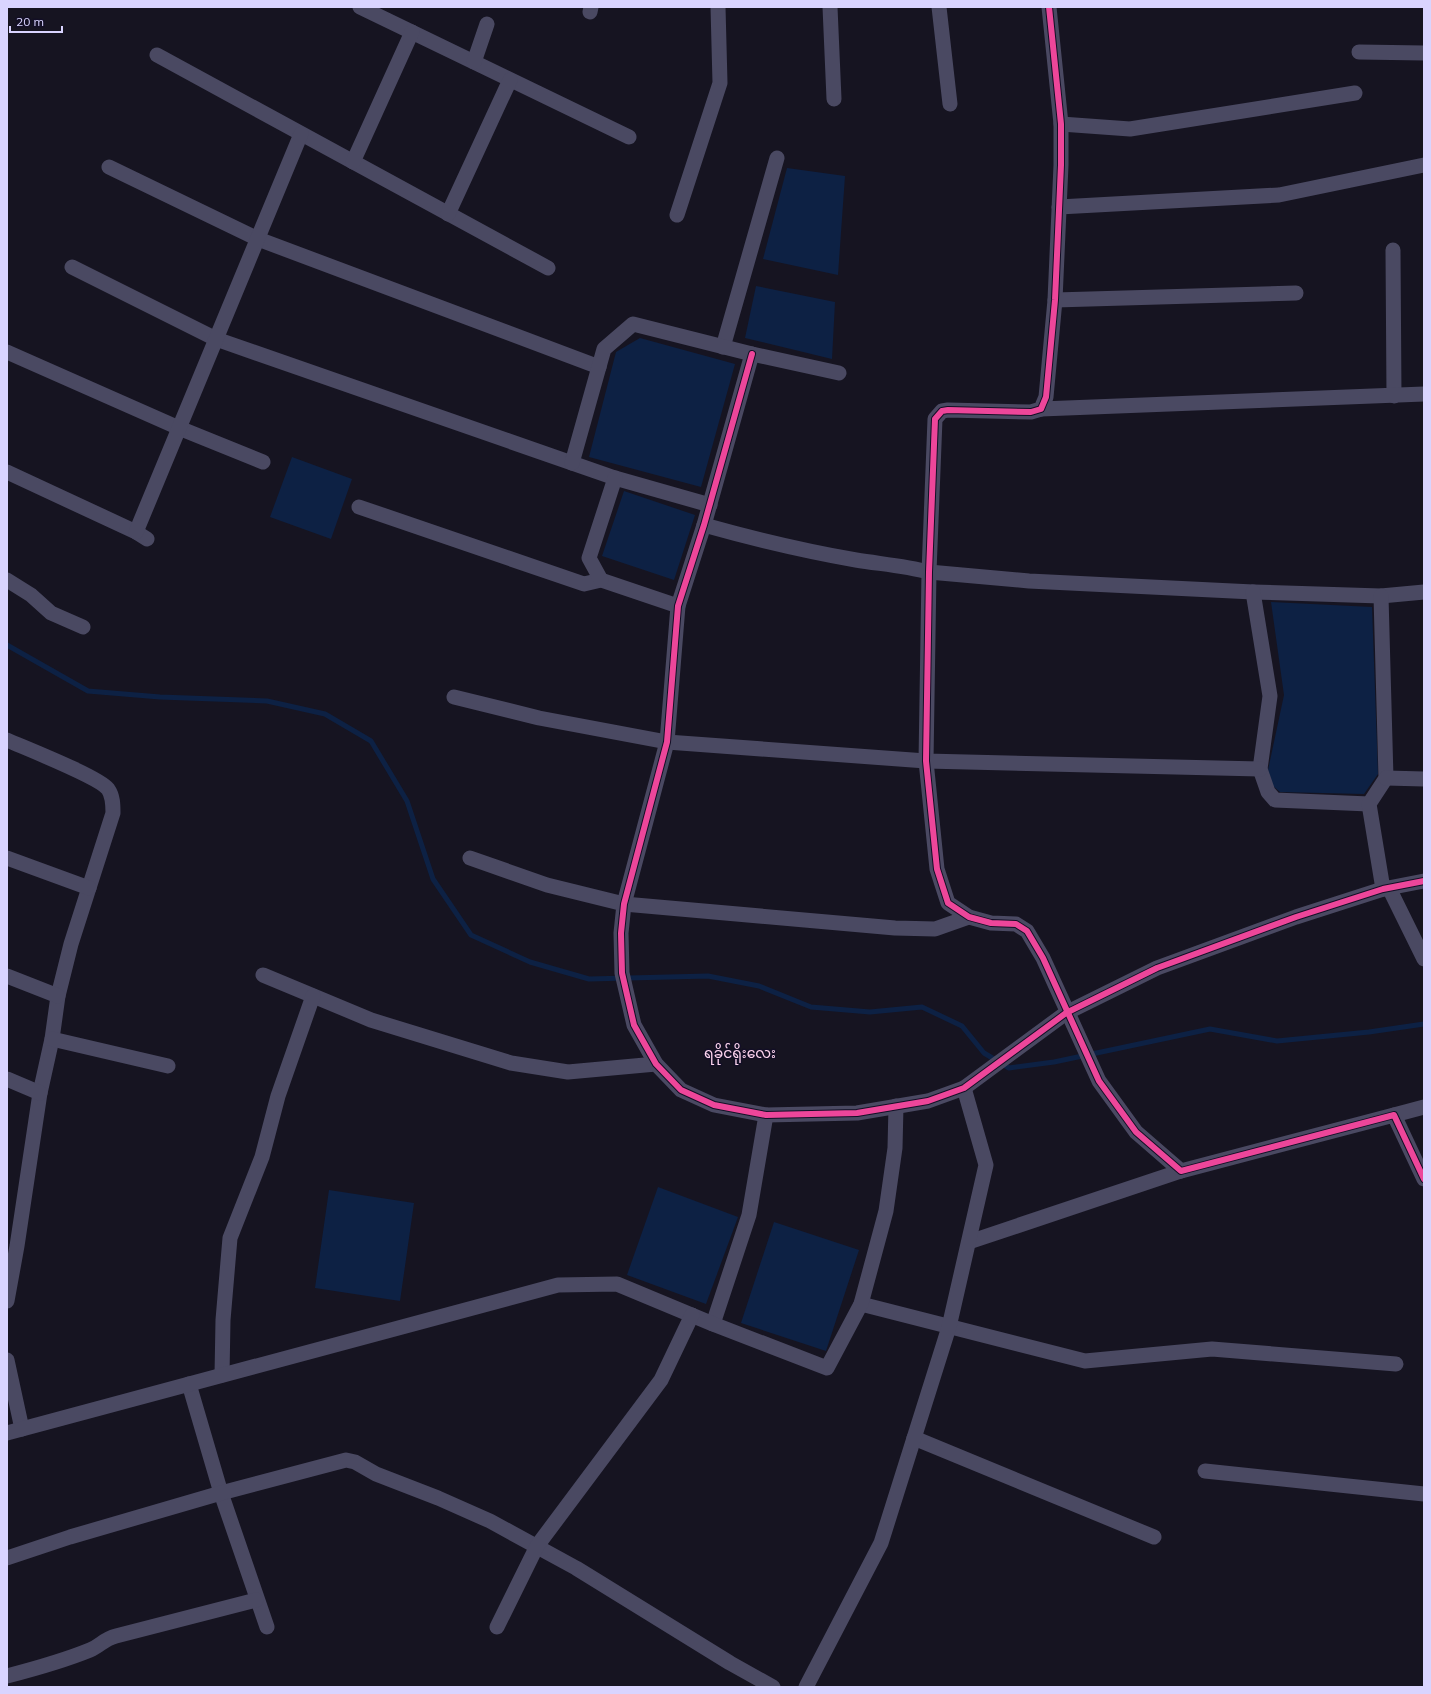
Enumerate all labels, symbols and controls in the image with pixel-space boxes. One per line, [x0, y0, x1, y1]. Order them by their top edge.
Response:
scale bar [10, 8, 62, 34]
text: 20 m [16, 14, 44, 29]
district label: ရခိုင်ရိုးလေး [704, 1043, 776, 1065]

